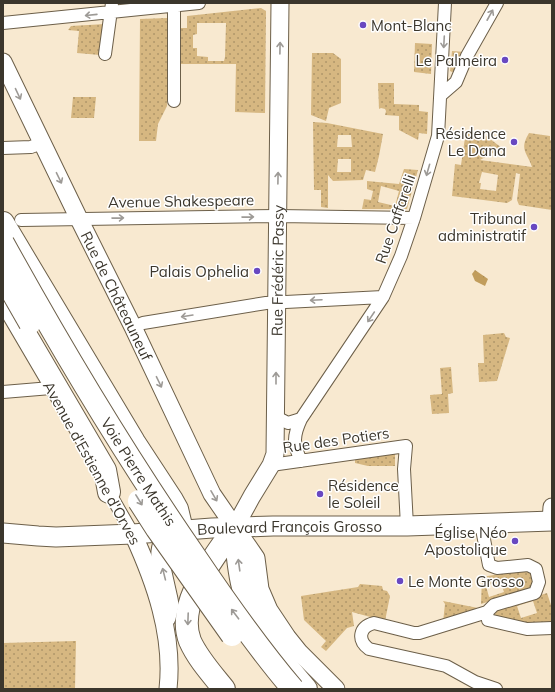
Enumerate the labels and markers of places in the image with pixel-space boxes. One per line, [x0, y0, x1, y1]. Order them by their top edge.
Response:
place label: Mont-Blanc [371, 16, 452, 35]
marker: Mont-Blanc [358, 20, 368, 30]
place label: Le Palmeira [416, 51, 497, 70]
marker: Le Palmeira [500, 55, 510, 65]
place label: Résidence Le Dana [435, 124, 506, 160]
marker: Résidence Le Dana [509, 137, 519, 147]
place label: Tribunal administratif [438, 209, 527, 245]
marker: Tribunal administratif [529, 222, 539, 232]
place label: Palais Ophelia [149, 262, 249, 281]
marker: Palais Ophelia [252, 266, 262, 276]
place label: Résidence le Soleil [328, 476, 399, 512]
marker: Résidence le Soleil [315, 489, 325, 499]
place label: Église Néo Apostolique [424, 523, 507, 559]
marker: Église Néo Apostolique [510, 536, 520, 546]
place label: Le Monte Grosso [408, 572, 524, 591]
marker: Le Monte Grosso [395, 576, 405, 586]

